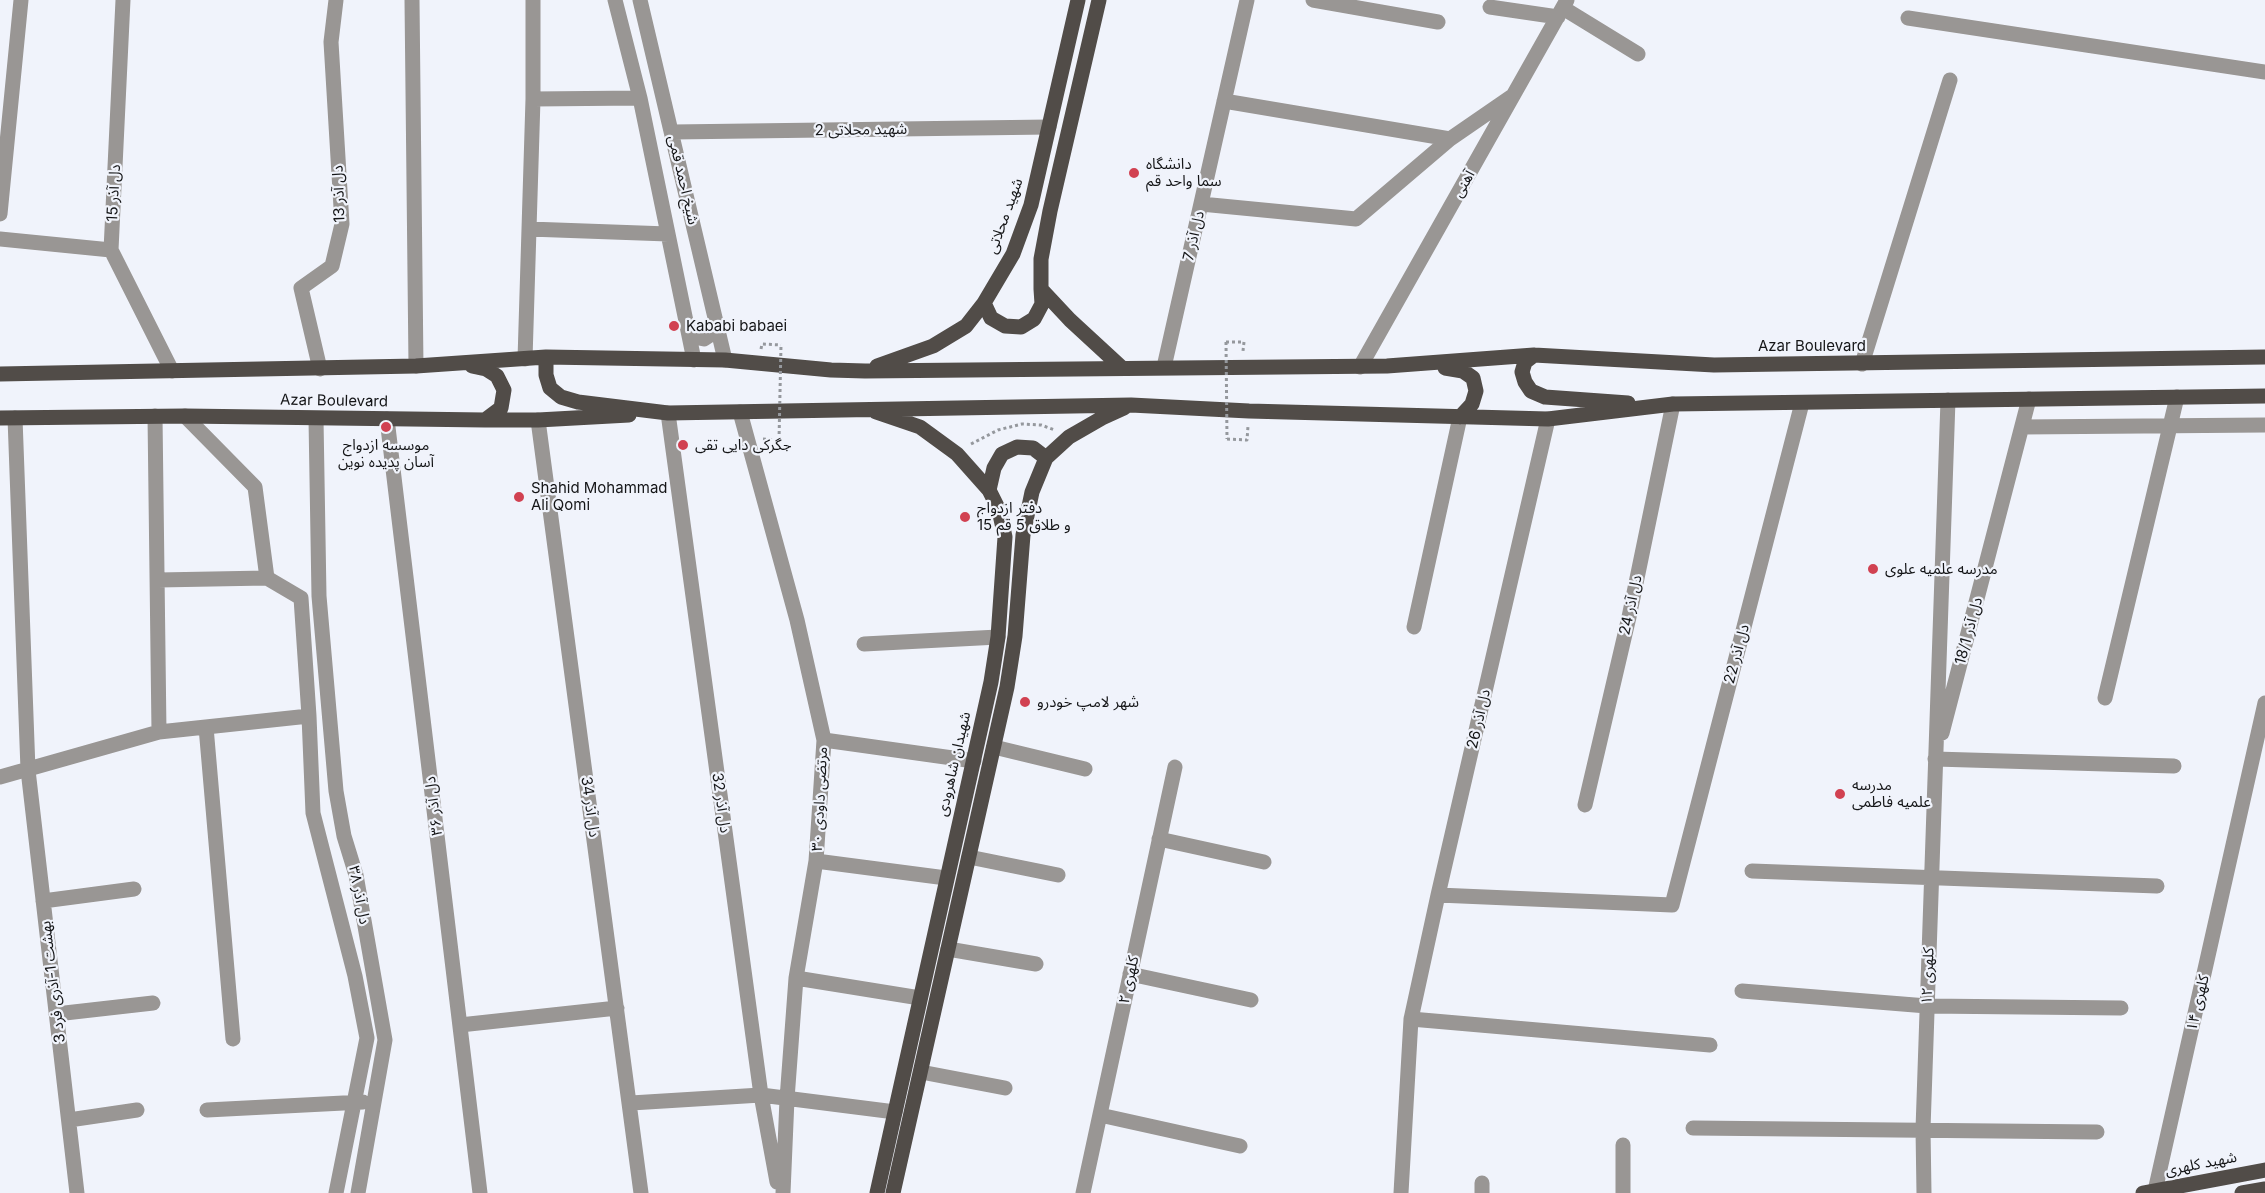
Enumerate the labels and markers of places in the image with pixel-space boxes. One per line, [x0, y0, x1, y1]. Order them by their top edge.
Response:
place label: دانشگاه سما واحد قم [1146, 155, 1221, 190]
marker: دانشگاه سما واحد قم [1127, 166, 1141, 180]
place label: Kababi babaei [686, 317, 787, 335]
marker: Kababi babaei [667, 319, 681, 333]
marker: موسسه ازدواج آسان پدیده نوین [379, 420, 393, 434]
place label: موسسه ازدواج آسان پدیده نوین [338, 436, 434, 471]
place label: جگرکی دایی تقی [695, 436, 792, 454]
marker: جگرکی دایی تقی [676, 438, 690, 452]
place label: Shahid Mohammad Ali Qomi [531, 479, 668, 514]
marker: Shahid Mohammad Ali Qomi [512, 490, 526, 504]
place label: دفتر ازدواج 15 و طلاق 5 قم [977, 499, 1071, 534]
marker: دفتر ازدواج 15 و طلاق 5 قم [958, 510, 972, 524]
place label: مدرسه علمیه علوی [1885, 560, 1998, 578]
marker: مدرسه علمیه علوی [1866, 562, 1880, 576]
place label: شهر لامپ خودرو [1037, 693, 1139, 711]
marker: شهر لامپ خودرو [1018, 695, 1032, 709]
place label: مدرسه علمیه فاطمی [1852, 776, 1931, 811]
marker: مدرسه علمیه فاطمی [1833, 787, 1847, 801]

